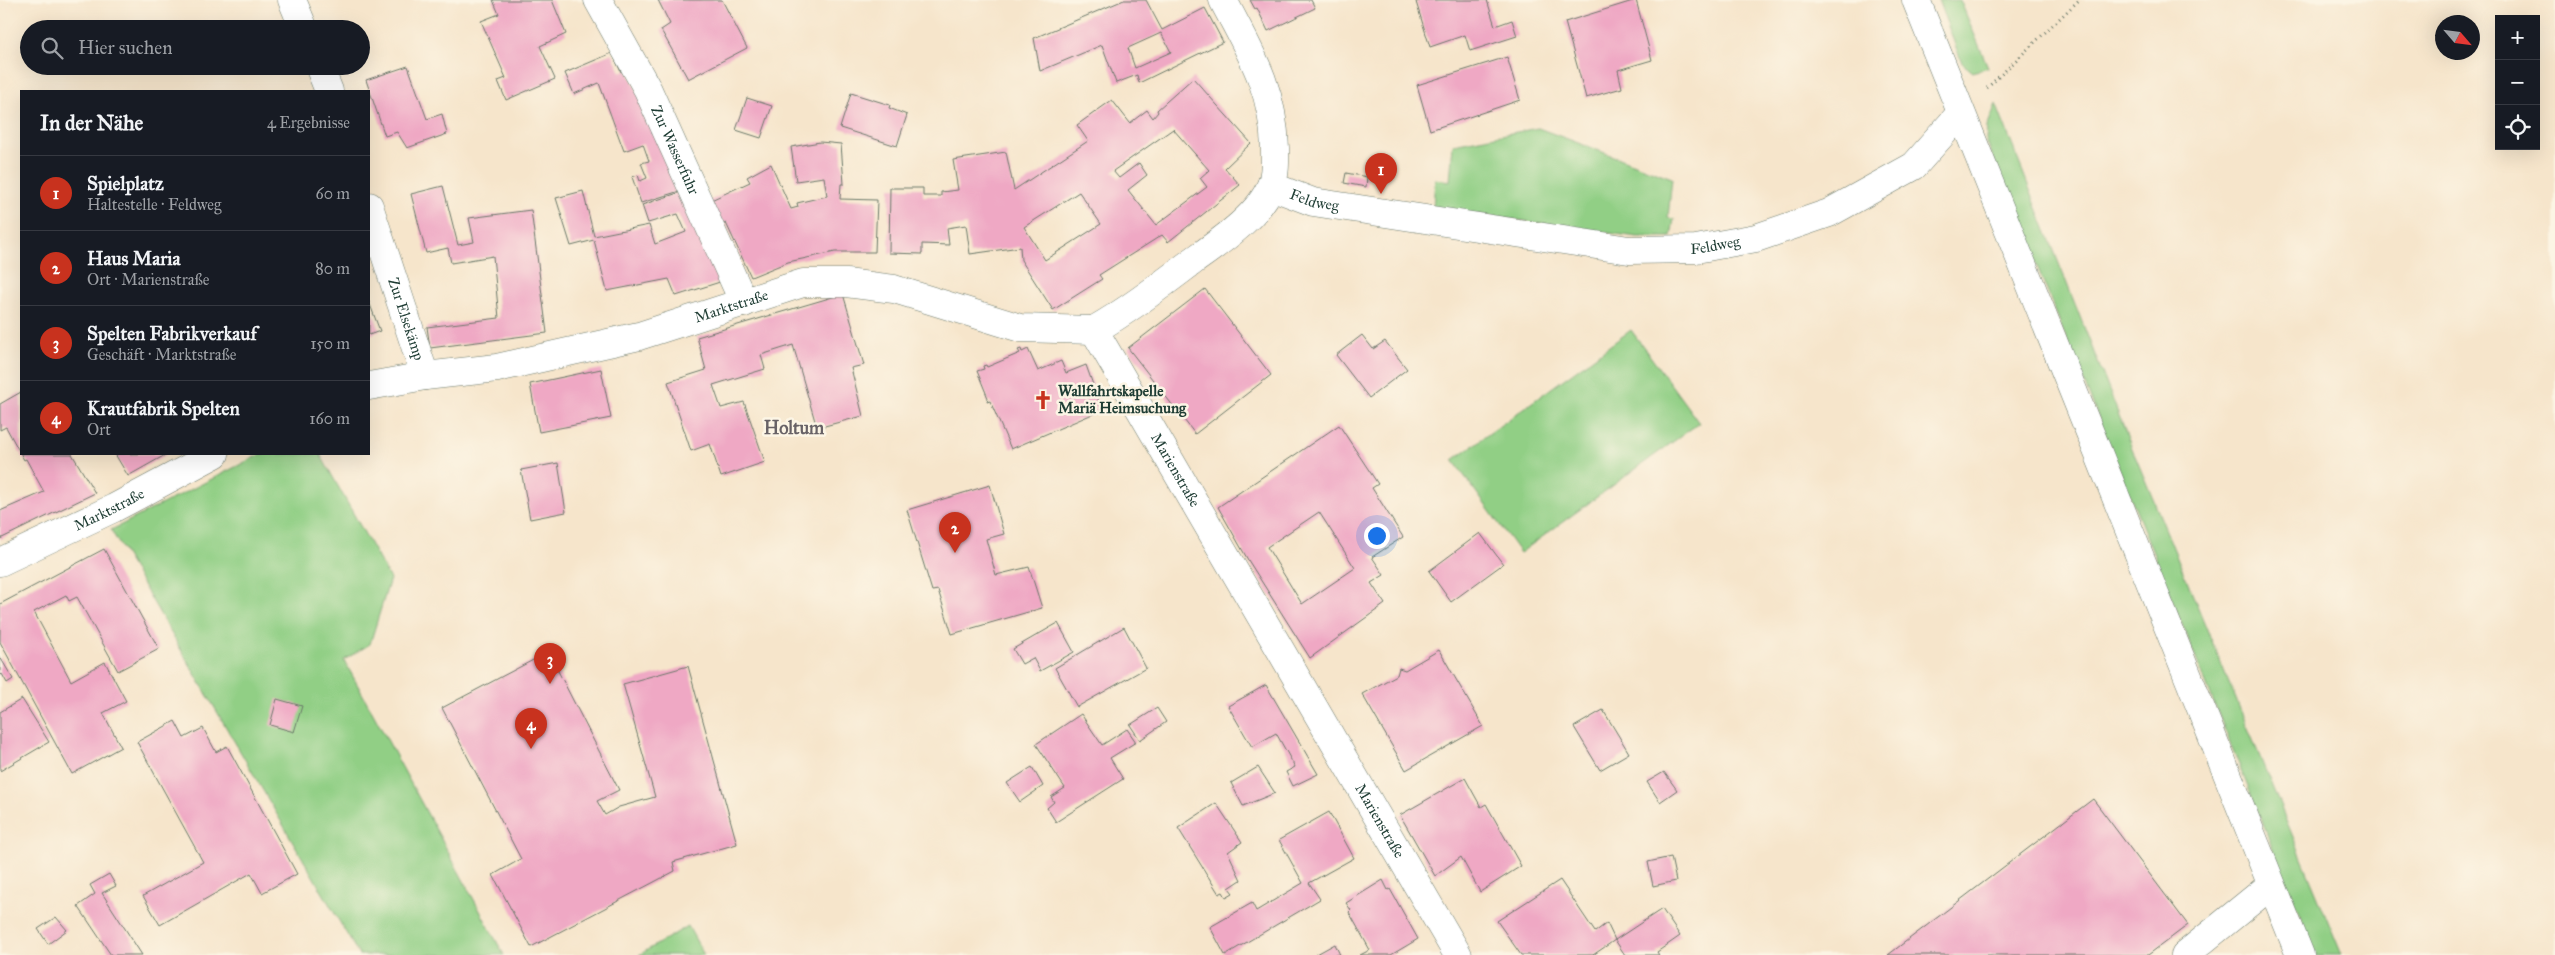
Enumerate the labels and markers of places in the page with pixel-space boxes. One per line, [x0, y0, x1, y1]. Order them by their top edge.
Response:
pin: 1 [1365, 153, 1397, 194]
place label: Wallfahrtskapelle Mariä Heimsuchung [1058, 382, 1187, 418]
church icon: Wallfahrtskapelle Mariä Heimsuchung [1032, 389, 1054, 411]
pin: 2 [939, 512, 971, 553]
pin: 3 [534, 643, 566, 684]
pin: 4 [515, 708, 547, 749]

